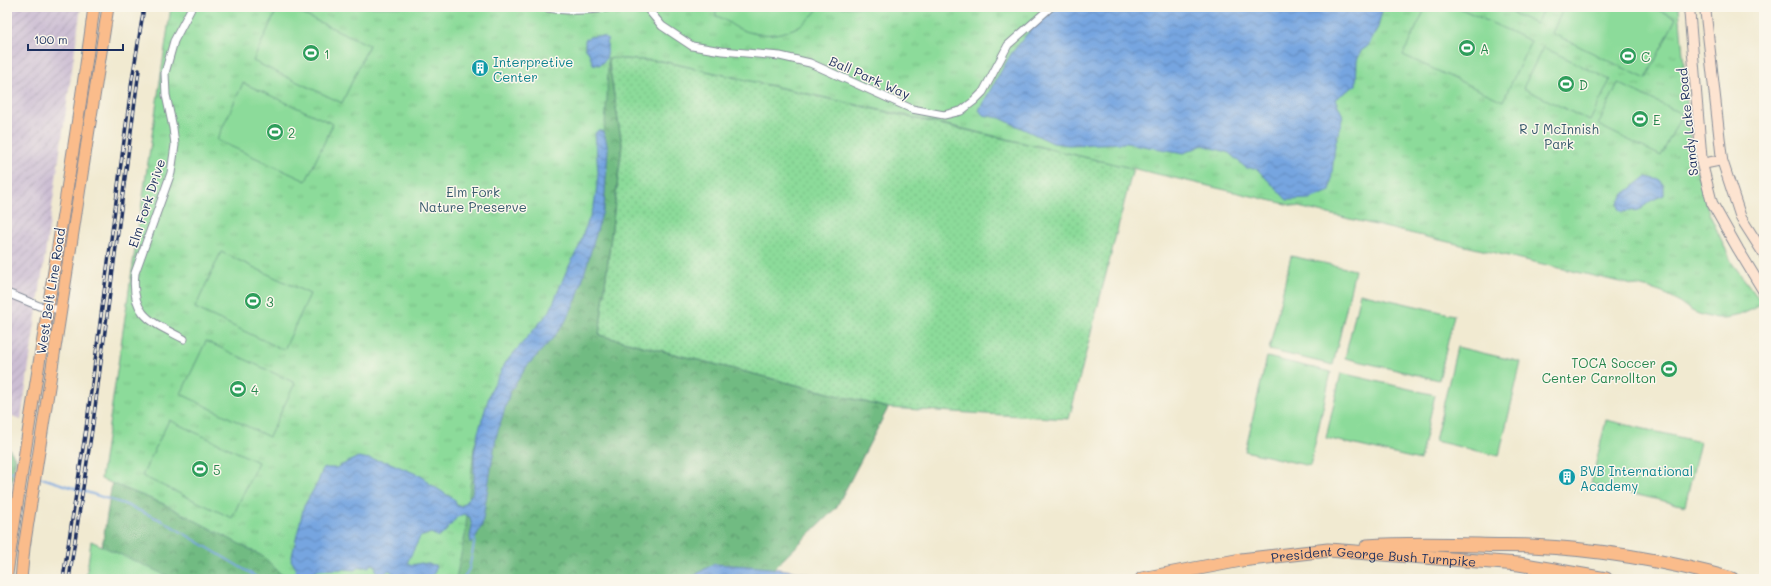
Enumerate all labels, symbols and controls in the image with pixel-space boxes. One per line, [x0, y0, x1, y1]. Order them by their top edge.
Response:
scale bar [28, 26, 123, 52]
text: 100 m [34, 31, 68, 47]
sports icon: A [1457, 38, 1477, 58]
place label: A [1480, 40, 1489, 57]
sports icon: 1 [301, 43, 321, 63]
place label: 1 [324, 45, 330, 62]
sports icon: C [1618, 46, 1638, 66]
place label: C [1641, 48, 1650, 65]
street label: Ball Park Way [827, 52, 913, 103]
place label: Interpretive Center [493, 53, 573, 85]
building icon: Interpretive Center [470, 58, 490, 78]
street label: Sandy Lake Road [1673, 67, 1701, 177]
sports icon: D [1556, 74, 1576, 94]
place label: D [1579, 76, 1588, 93]
sports icon: E [1630, 109, 1650, 129]
place label: E [1653, 111, 1660, 128]
park label: R J McInnish Park [1519, 120, 1599, 152]
sports icon: 2 [265, 122, 285, 142]
place label: 2 [288, 124, 295, 141]
street label: Elm Fork Drive [124, 157, 168, 249]
park label: Elm Fork Nature Preserve [419, 183, 527, 215]
street label: West Belt Line Road [32, 227, 68, 355]
sports icon: 3 [243, 291, 263, 311]
place label: 3 [266, 293, 274, 310]
place label: TOCA Soccer Center Carrollton [1542, 354, 1656, 386]
sports icon: TOCA Soccer Center Carrollton [1659, 359, 1679, 379]
sports icon: 4 [228, 379, 248, 399]
place label: 4 [251, 381, 259, 398]
sports icon: 5 [190, 459, 210, 479]
place label: 5 [213, 461, 221, 478]
place label: BVB International Academy [1580, 462, 1693, 494]
building icon: BVB International Academy [1557, 467, 1577, 487]
street label: President George Bush Turnpike [1270, 541, 1477, 569]

